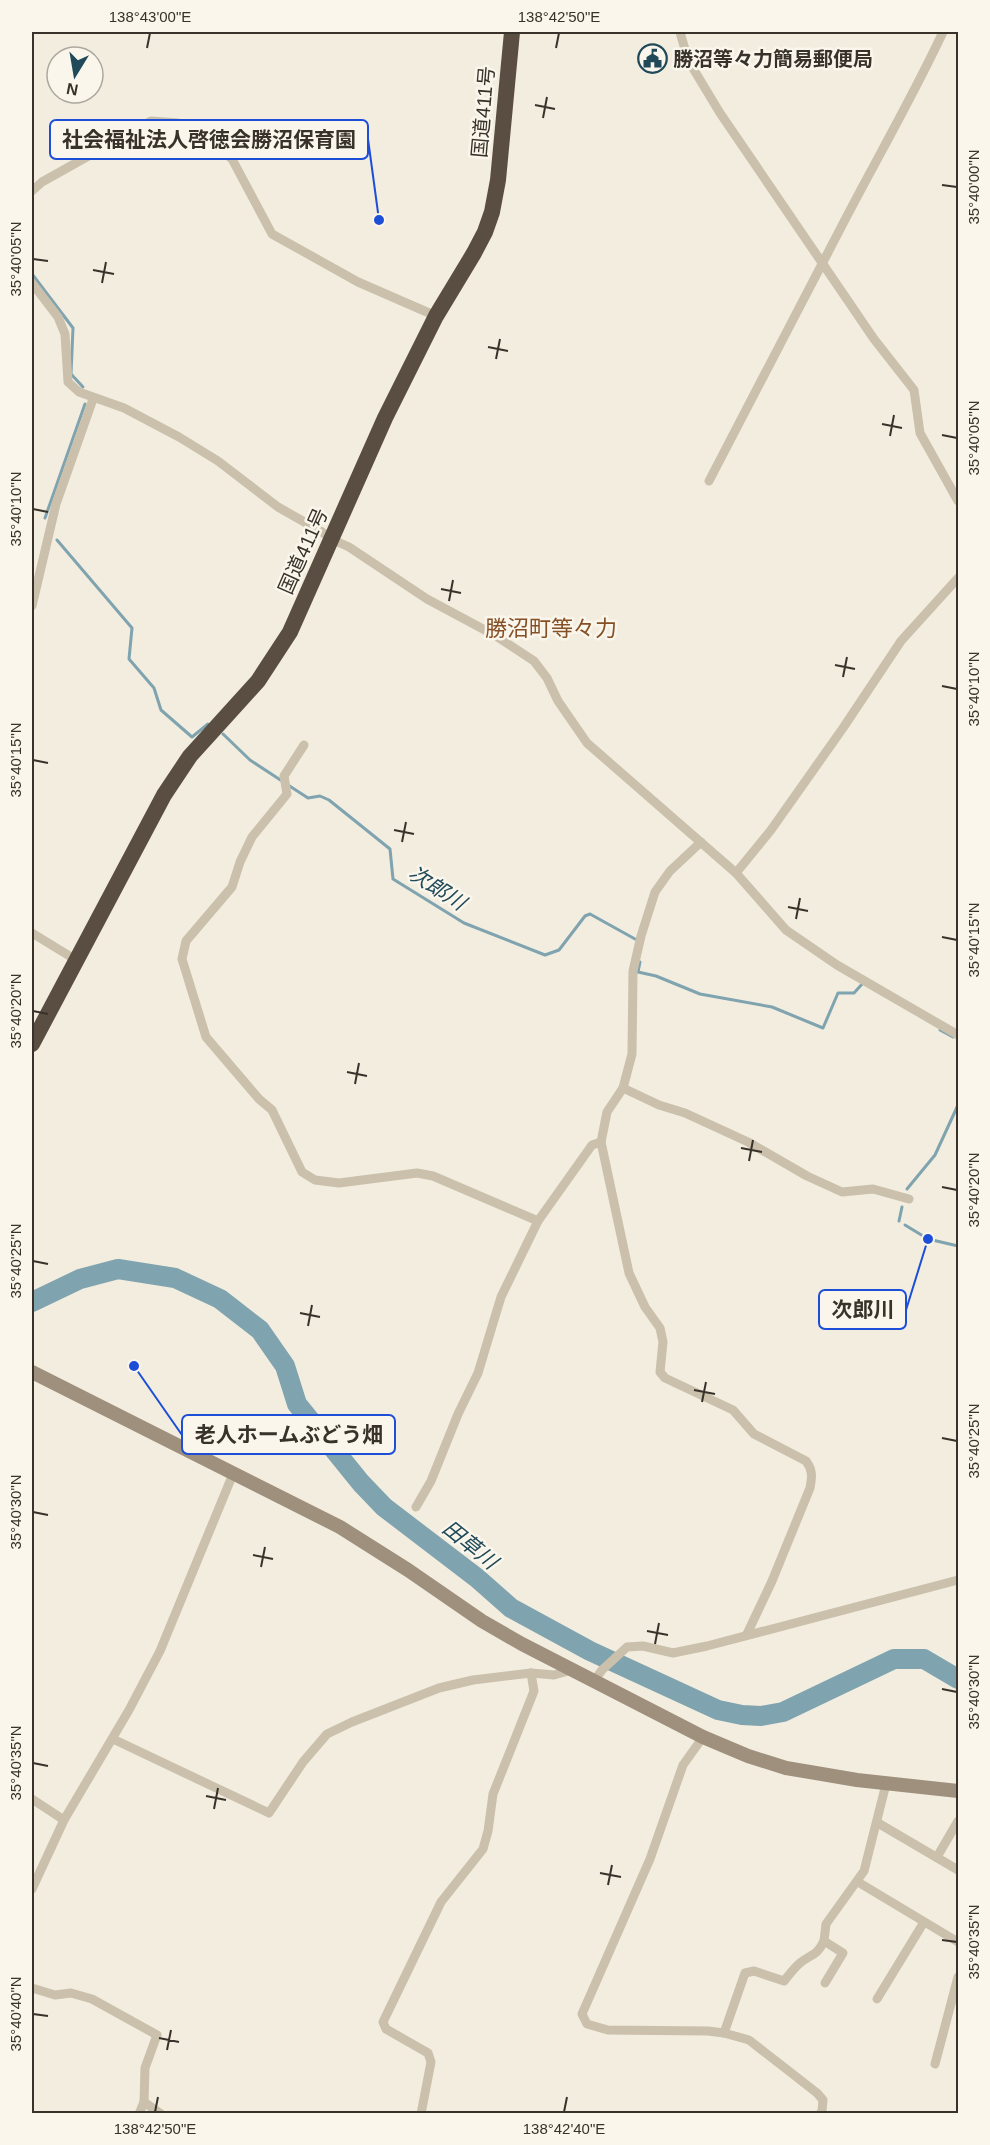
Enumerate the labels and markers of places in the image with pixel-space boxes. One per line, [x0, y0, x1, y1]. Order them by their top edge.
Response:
public building icon: 勝沼等々力簡易郵便局 [636, 43, 668, 75]
place label: 勝沼等々力簡易郵便局 [673, 48, 873, 70]
callout: 社会福祉法人啓徳会勝沼保育園 [50, 120, 368, 159]
callout: 次郎川 [819, 1290, 906, 1329]
callout: 老人ホームぶどう畑 [182, 1415, 395, 1454]

